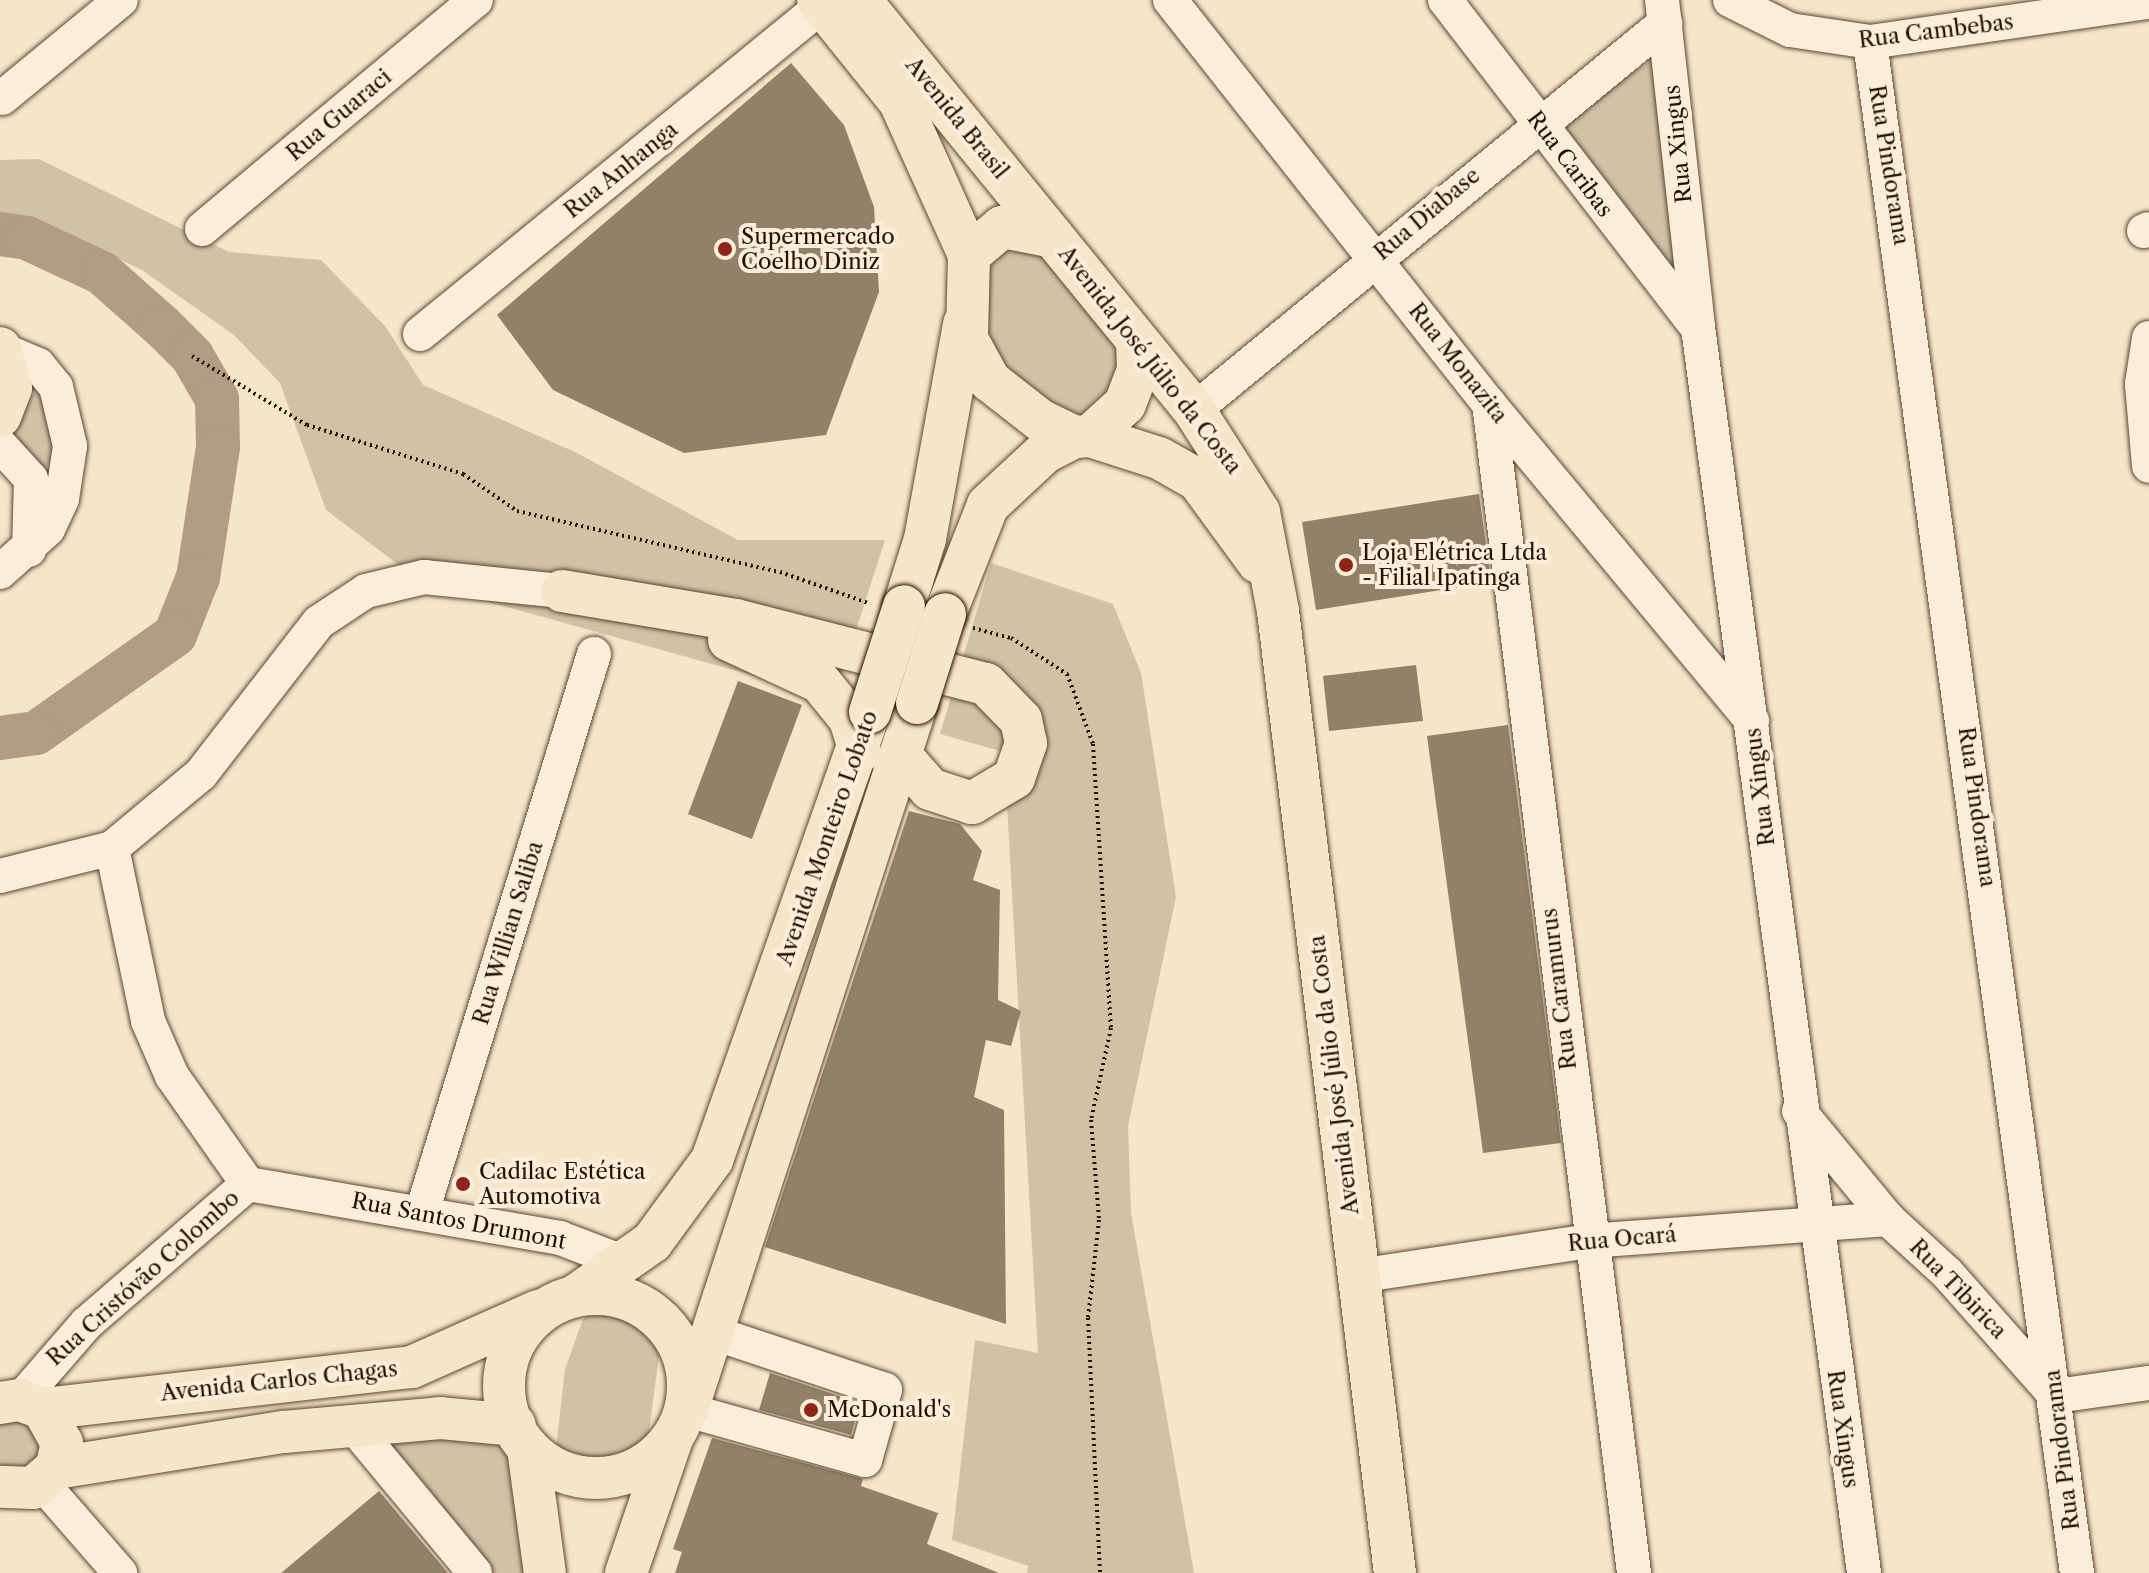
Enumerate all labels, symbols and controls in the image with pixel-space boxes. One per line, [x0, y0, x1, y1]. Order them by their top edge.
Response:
street label: Rua Cambebas [1857, 8, 2015, 54]
street label: Avenida Brasil [900, 52, 1014, 184]
street label: Rua Guaraci [281, 63, 397, 167]
street label: Rua Xingus [1659, 83, 1697, 205]
street label: Rua Pindorama [1863, 83, 1915, 247]
street label: Rua Caribas [1522, 106, 1618, 222]
street label: Rua Anhanga [559, 116, 683, 224]
street label: Rua Diabase [1369, 162, 1485, 266]
place label: Supermercado Coelho Diniz [741, 223, 895, 274]
marker: Supermercado Coelho Diniz [716, 240, 734, 258]
street label: Avenida José Júlio da Costa [1053, 241, 1247, 479]
street label: Rua Monazita [1403, 298, 1513, 428]
place label: Loja Elétrica Ltda - Filial Ipatinga [1362, 539, 1548, 590]
marker: Loja Elétrica Ltda - Filial Ipatinga [1337, 556, 1355, 574]
street label: Avenida Monteiro Lobato [771, 707, 883, 969]
street label: Rua Pindorama [1953, 725, 2001, 889]
street label: Rua Xingus [1740, 726, 1780, 848]
street label: Rua Willian Saliba [467, 837, 549, 1029]
street label: Rua Caramurus [1536, 907, 1582, 1071]
street label: Avenida José Júlio da Costa [1304, 933, 1364, 1217]
place label: Cadilac Estética Automotiva [479, 1158, 646, 1210]
marker: Cadilac Estética Automotiva [454, 1175, 472, 1193]
street label: Rua Cristóvão Colombo [41, 1185, 245, 1371]
street label: Rua Santos Drumont [349, 1187, 569, 1255]
street label: Rua Ocará [1566, 1221, 1678, 1257]
street label: Rua Tibirica [1904, 1233, 2012, 1345]
street label: Avenida Carlos Chagas [159, 1355, 399, 1407]
street label: Rua Xingus [1822, 1368, 1864, 1490]
street label: Rua Pindorama [2039, 1368, 2085, 1532]
place label: McDonald's [827, 1397, 951, 1423]
marker: McDonald's [802, 1401, 820, 1419]

